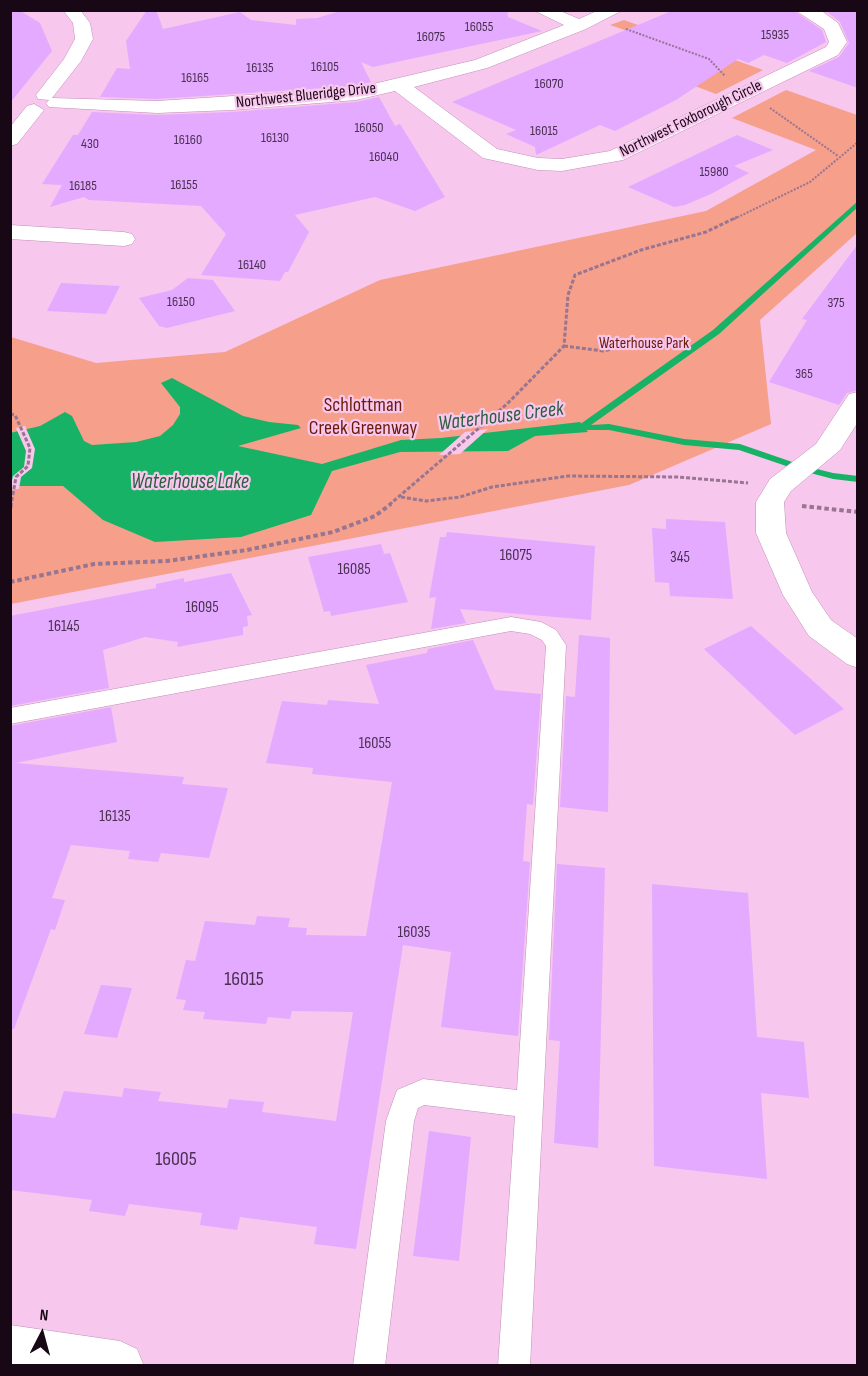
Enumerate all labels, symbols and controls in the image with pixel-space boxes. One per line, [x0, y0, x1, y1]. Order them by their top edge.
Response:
house number: 16055 [465, 19, 493, 35]
house number: 15935 [761, 27, 789, 43]
house number: 16075 [417, 29, 445, 45]
house number: 16105 [311, 59, 339, 75]
house number: 16135 [246, 60, 274, 76]
house number: 16165 [181, 70, 209, 86]
house number: 16070 [534, 76, 564, 92]
street label: Northwest Foxborough Circle [617, 76, 765, 162]
street label: Northwest Blueridge Drive [235, 79, 377, 113]
house number: 16050 [354, 120, 384, 136]
house number: 16015 [530, 123, 558, 139]
house number: 16130 [261, 130, 289, 146]
house number: 16160 [174, 132, 202, 148]
house number: 430 [81, 136, 99, 152]
house number: 16040 [369, 149, 399, 165]
house number: 15980 [699, 164, 729, 180]
house number: 16155 [170, 177, 198, 193]
house number: 16185 [69, 178, 97, 194]
house number: 16140 [238, 257, 266, 273]
house number: 16150 [167, 294, 195, 310]
house number: 375 [827, 295, 845, 311]
park label: Waterhouse Park [599, 334, 689, 354]
house number: 365 [795, 366, 813, 382]
park label: Schlottman Creek Greenway [309, 394, 417, 441]
water label: Waterhouse Creek [437, 397, 565, 437]
water label: Waterhouse Lake [131, 470, 249, 496]
house number: 16075 [500, 546, 532, 566]
house number: 345 [670, 548, 690, 568]
house number: 16085 [337, 560, 371, 580]
house number: 16095 [185, 598, 219, 618]
house number: 16145 [48, 617, 80, 637]
house number: 16055 [359, 734, 391, 754]
house number: 16135 [99, 807, 131, 827]
house number: 16035 [398, 923, 430, 943]
house number: 16015 [224, 968, 264, 992]
house number: 16005 [155, 1148, 197, 1172]
north arrow [12, 1304, 72, 1364]
text: N [39, 1306, 49, 1325]

